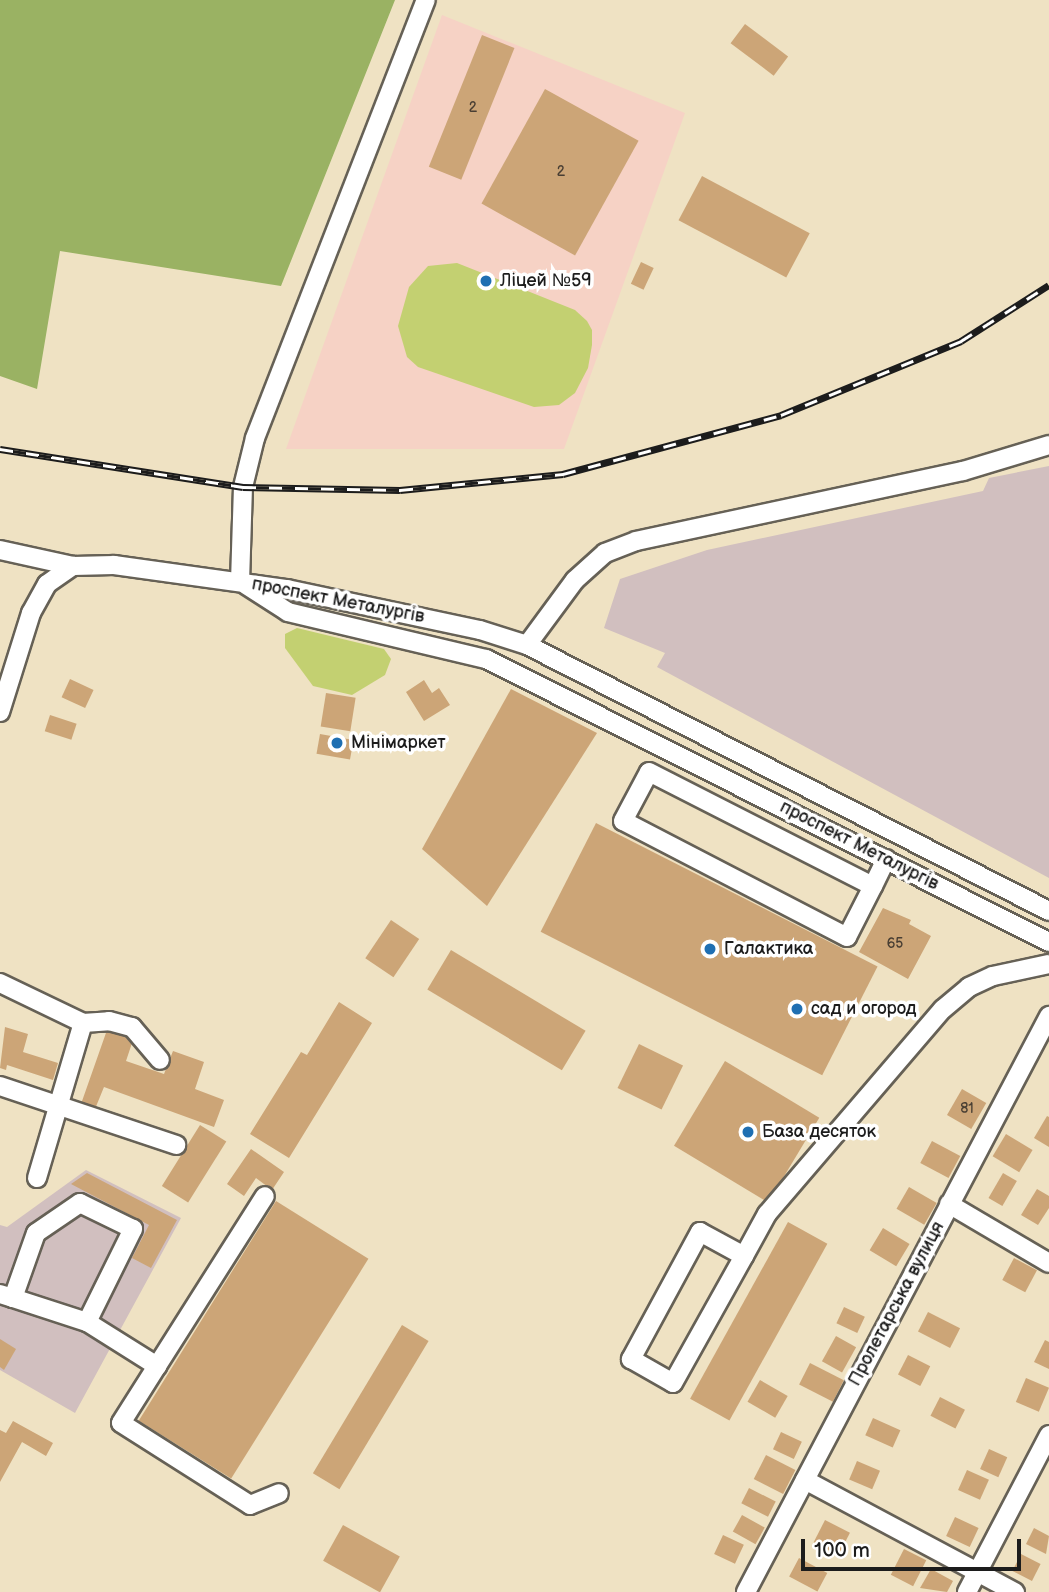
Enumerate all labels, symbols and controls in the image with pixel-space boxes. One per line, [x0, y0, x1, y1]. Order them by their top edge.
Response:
house number: 2 [469, 100, 477, 116]
house number: 2 [557, 164, 565, 180]
place label: Ліцей №59 [500, 270, 592, 292]
marker: Ліцей №59 [478, 273, 494, 289]
street label: проспект Металургів [250, 574, 426, 628]
place label: Мінімаркет [351, 732, 446, 754]
marker: Мінімаркет [329, 735, 345, 751]
street label: проспект Металургів [776, 797, 942, 895]
house number: 65 [887, 936, 903, 952]
place label: Галактика [724, 938, 813, 960]
marker: Галактика [702, 941, 718, 957]
place label: сад и огород [811, 998, 917, 1020]
marker: сад и огород [789, 1001, 805, 1017]
house number: 81 [960, 1101, 974, 1117]
place label: База десяток [762, 1121, 876, 1143]
marker: База десяток [740, 1124, 756, 1140]
street label: Пролетарська вулиця [845, 1218, 949, 1390]
scale bar [804, 1526, 1024, 1570]
text: 100 m [814, 1538, 870, 1563]

